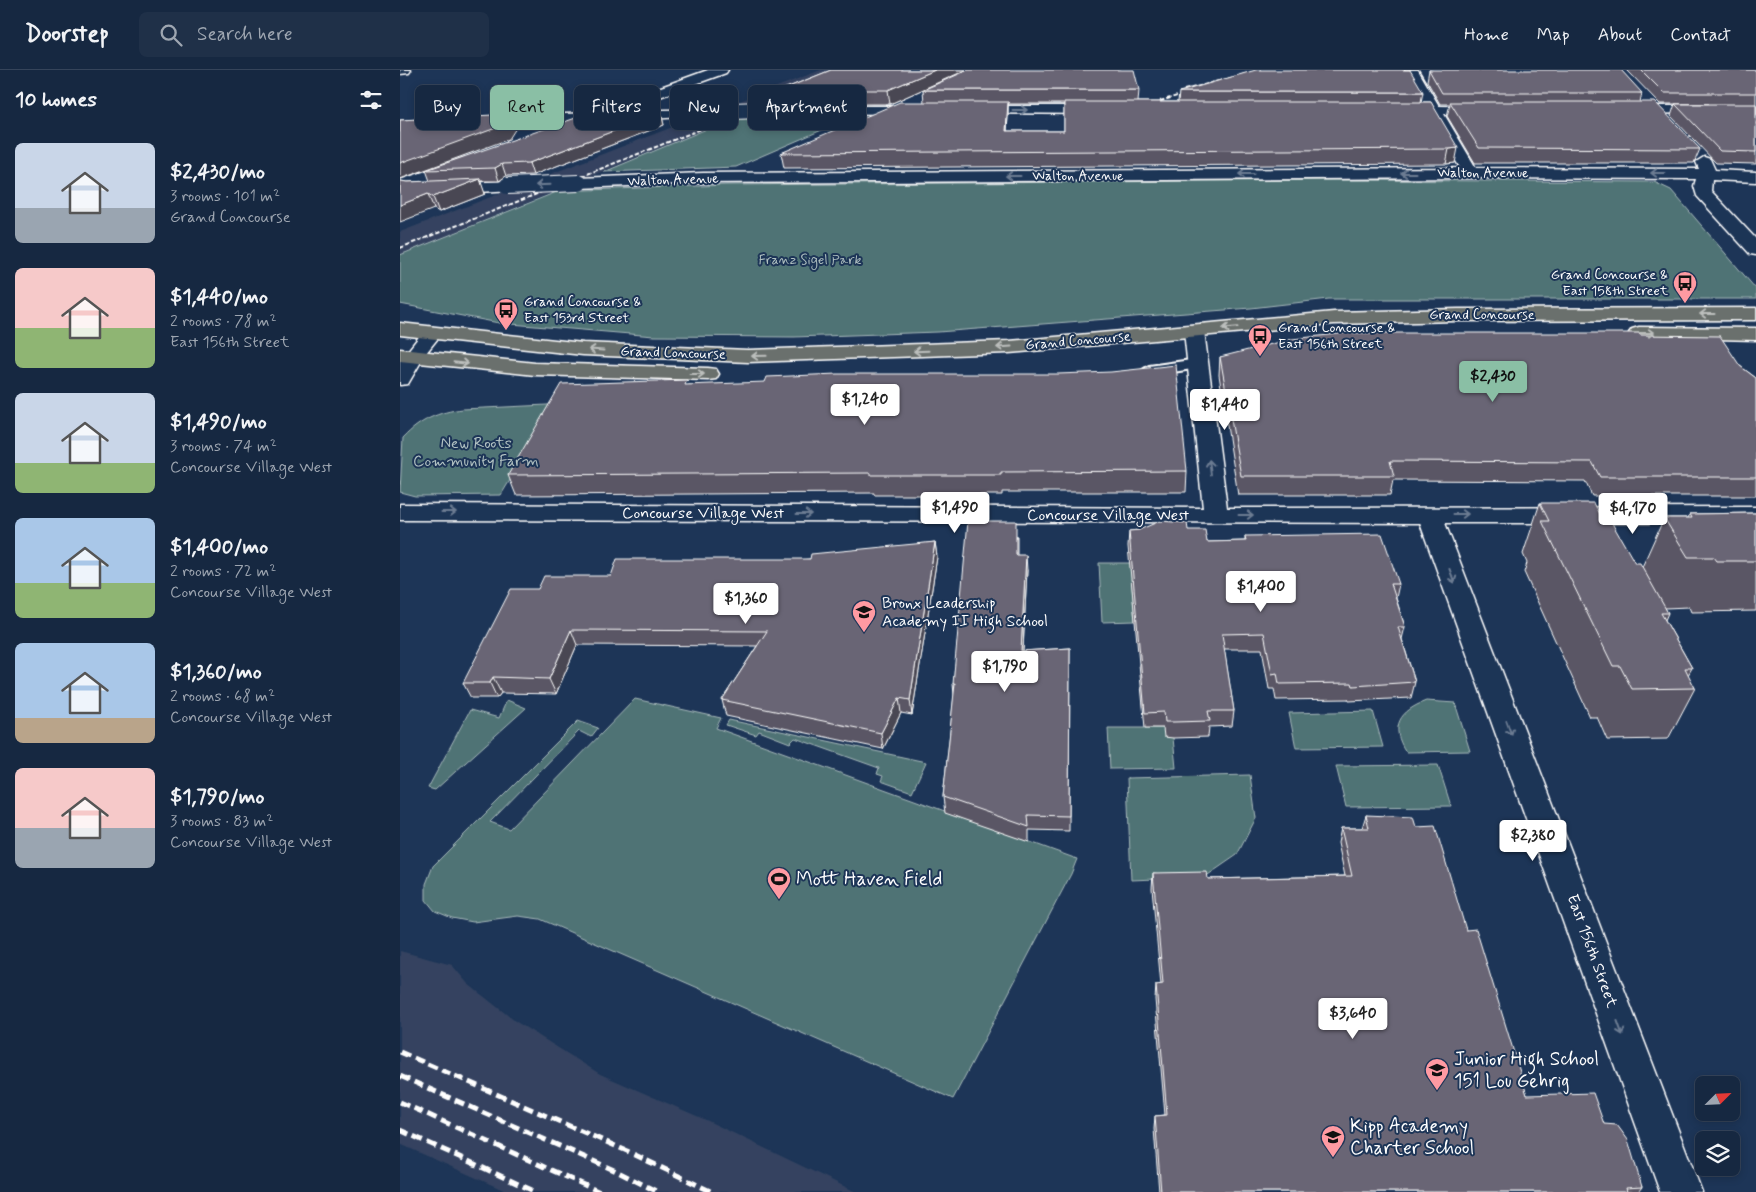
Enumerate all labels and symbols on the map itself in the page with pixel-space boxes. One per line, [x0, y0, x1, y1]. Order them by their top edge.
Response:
one-way arrow [1012, 105, 1028, 115]
street label: Walton Avenue [1437, 164, 1529, 182]
street label: Walton Avenue [1032, 167, 1124, 185]
one-way arrow [1401, 168, 1417, 178]
one-way arrow [1651, 168, 1667, 178]
street label: Walton Avenue [627, 169, 719, 191]
one-way arrow [1238, 169, 1254, 179]
one-way arrow [1006, 171, 1022, 181]
one-way arrow [535, 180, 551, 189]
park label: Franz Sigel Park [758, 251, 862, 270]
place label: Grand Concourse & East 158th Street [1551, 266, 1669, 300]
bus stop icon: Grand Concourse & East 158th Street [1672, 270, 1698, 304]
place label: Grand Concourse & East 153rd Street [524, 293, 641, 327]
bus stop icon: Grand Concourse & East 153rd Street [493, 297, 519, 331]
street label: Grand Concourse [1429, 306, 1535, 324]
one-way arrow [1700, 309, 1716, 319]
place label: Grand Concourse & East 156th Street [1278, 319, 1395, 353]
one-way arrow [1223, 323, 1239, 333]
bus stop icon: Grand Concourse & East 156th Street [1247, 323, 1273, 357]
street label: Grand Concourse [1025, 327, 1131, 355]
one-way arrow [1638, 328, 1654, 338]
street label: Grand Concourse [620, 342, 726, 364]
one-way arrow [997, 342, 1013, 351]
one-way arrow [589, 345, 605, 354]
one-way arrow [913, 347, 929, 356]
one-way arrow [751, 351, 767, 361]
one-way arrow [453, 358, 469, 367]
pin: $2,430 [1452, 360, 1534, 403]
one-way arrow [688, 369, 705, 379]
pin: $1,240 [824, 384, 906, 426]
pin: $1,440 [1184, 388, 1266, 431]
park label: New Roots Community Farm [413, 433, 539, 472]
one-way arrow [1205, 460, 1215, 476]
pin: $1,490 [914, 492, 996, 534]
pin: $4,170 [1592, 492, 1674, 535]
street label: Concourse Village West [622, 503, 784, 525]
street label: Concourse Village West [1027, 505, 1189, 527]
one-way arrow [440, 507, 456, 517]
one-way arrow [795, 509, 811, 519]
one-way arrow [1452, 509, 1469, 519]
one-way arrow [1238, 510, 1254, 520]
one-way arrow [1448, 568, 1457, 583]
pin: $1,400 [1220, 570, 1302, 613]
pin: $1,360 [705, 582, 787, 625]
place label: Bronx Leadership Academy II High School [882, 593, 1048, 633]
school or university icon: Bronx Leadership Academy II High School [851, 599, 877, 633]
pin: $1,790 [964, 650, 1046, 693]
one-way arrow [1505, 720, 1514, 736]
pin: $2,380 [1492, 820, 1574, 862]
sports icon: Mott Haven Field [766, 866, 792, 900]
place label: Mott Haven Field [796, 867, 942, 892]
street label: East 156th Street [1562, 891, 1622, 1011]
pin: $3,640 [1312, 998, 1394, 1040]
one-way arrow [1616, 1020, 1625, 1036]
place label: Junior High School 151 Lou Gehrig [1454, 1047, 1599, 1095]
school or university icon: Junior High School 151 Lou Gehrig [1424, 1057, 1450, 1091]
north arrow [1695, 1076, 1740, 1121]
place label: Kipp Academy Charter School [1350, 1114, 1474, 1161]
school or university icon: Kipp Academy Charter School [1320, 1124, 1346, 1158]

